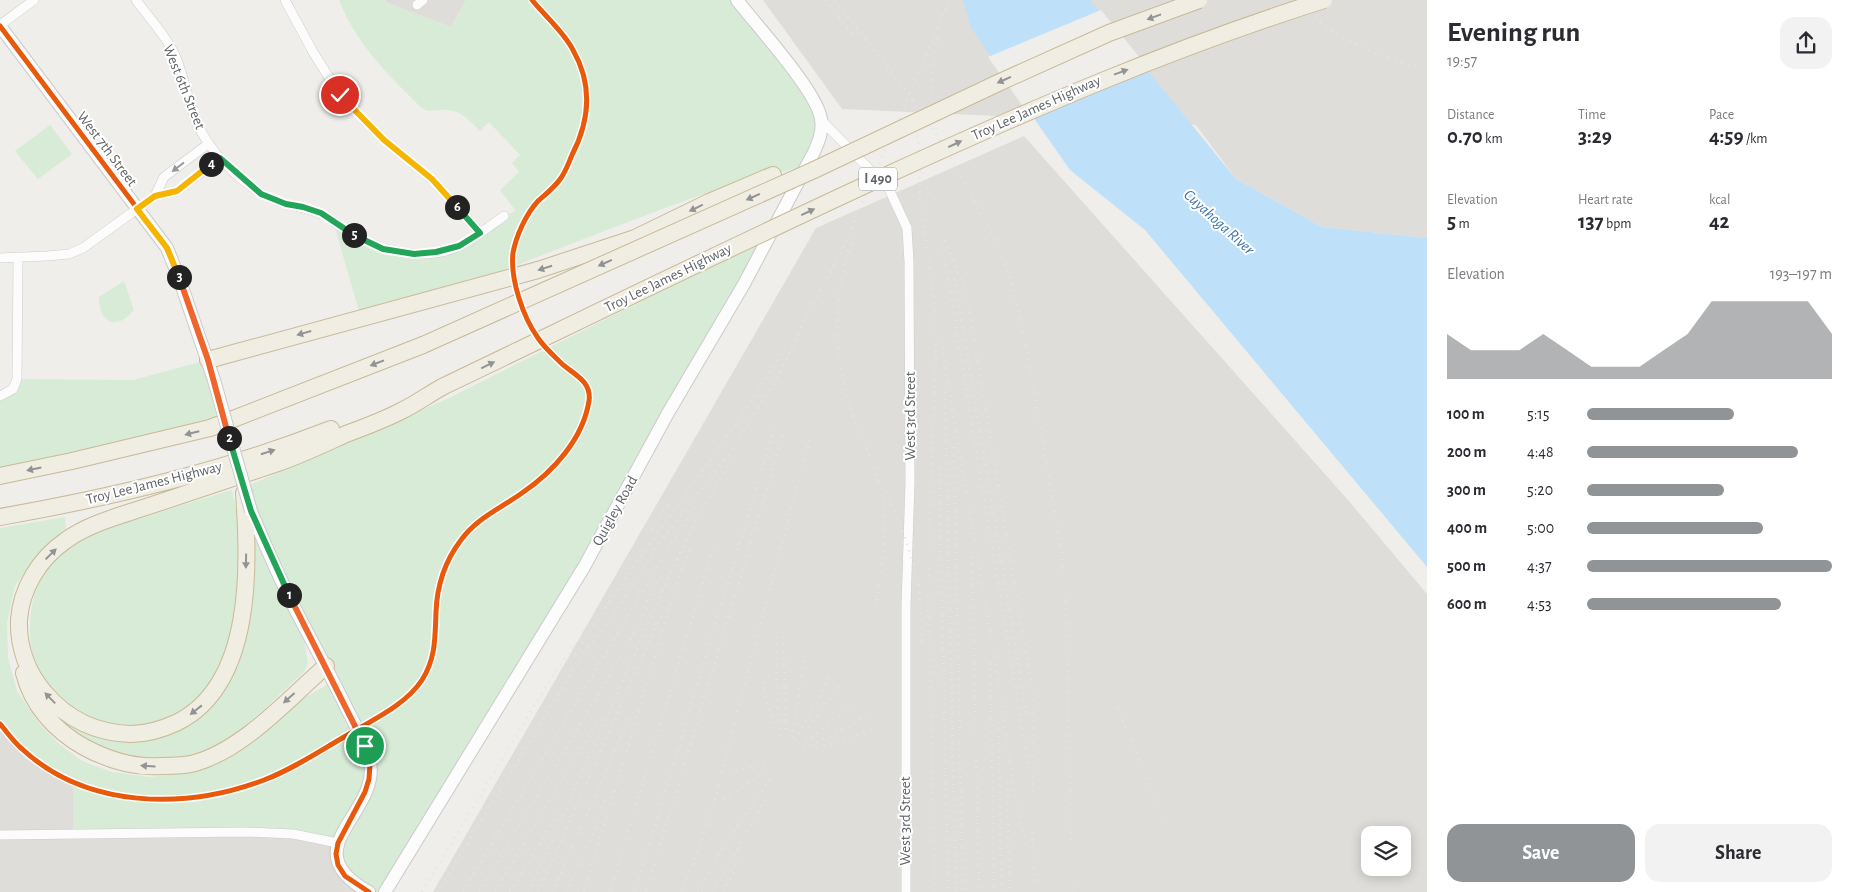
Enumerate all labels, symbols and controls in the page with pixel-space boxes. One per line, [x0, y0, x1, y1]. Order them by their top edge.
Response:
one-way arrow [1146, 14, 1161, 21]
button: share [1780, 17, 1832, 69]
text: Evening run [1447, 19, 1580, 47]
street label: West 6th Street [160, 43, 208, 132]
text: 19:57 [1447, 53, 1477, 69]
one-way arrow [1113, 68, 1128, 75]
street label: Troy Lee James Highway [969, 73, 1103, 143]
pin [319, 74, 361, 116]
one-way arrow [997, 77, 1011, 85]
icon: check [326, 81, 354, 109]
text: Distance [1447, 108, 1494, 122]
text: Time [1578, 108, 1606, 122]
text: Pace [1709, 108, 1734, 122]
street label: West 7th Street [74, 109, 140, 189]
text: 0.70 [1447, 126, 1483, 147]
text: 3:29 [1578, 126, 1612, 147]
text: 4:59 [1709, 126, 1744, 147]
text: km [1483, 132, 1503, 146]
text: /km [1744, 132, 1768, 146]
one-way arrow [948, 139, 962, 147]
pin: 4 [198, 152, 224, 176]
text: 4 [208, 157, 215, 171]
one-way arrow [171, 162, 185, 172]
road number: I 490 [859, 168, 897, 190]
water label: Cuyahoga River [1181, 186, 1258, 258]
text: Elevation [1447, 193, 1498, 207]
text: Heart rate [1578, 193, 1633, 207]
text: kcal [1709, 193, 1730, 207]
pin: 6 [444, 194, 470, 220]
one-way arrow [746, 194, 760, 202]
text: 6 [454, 200, 461, 214]
one-way arrow [689, 204, 703, 212]
one-way arrow [801, 207, 815, 215]
text: 5 [1447, 211, 1456, 232]
text: 137 [1578, 211, 1604, 232]
text: 42 [1709, 211, 1729, 232]
text: m [1456, 217, 1470, 231]
text: bpm [1604, 217, 1631, 231]
pin: 5 [342, 222, 366, 248]
text: 5 [351, 228, 358, 242]
street label: Troy Lee James Highway [602, 240, 734, 315]
one-way arrow [598, 260, 612, 268]
pin: 3 [166, 264, 192, 290]
one-way arrow [538, 265, 553, 272]
text: Elevation [1447, 266, 1505, 282]
text: 193–197 m [1770, 266, 1832, 282]
text: 3 [176, 270, 183, 284]
one-way arrow [296, 330, 311, 338]
one-way arrow [369, 359, 384, 367]
one-way arrow [480, 361, 495, 369]
street label: West 3rd Street [903, 371, 918, 461]
text: 100 m [1447, 406, 1485, 422]
text: 5:15 [1527, 406, 1550, 422]
pin: 2 [216, 426, 242, 450]
one-way arrow [185, 429, 200, 437]
text: 2 [226, 431, 233, 445]
text: 200 m [1447, 444, 1487, 460]
text: 4:48 [1527, 444, 1554, 460]
one-way arrow [261, 447, 276, 455]
street label: Troy Lee James Highway [85, 459, 224, 507]
one-way arrow [27, 465, 42, 473]
street label: Quigley Road [590, 473, 640, 549]
text: 300 m [1447, 482, 1486, 498]
text: 5:20 [1527, 482, 1553, 498]
text: 400 m [1447, 520, 1487, 536]
text: 5:00 [1527, 520, 1554, 536]
one-way arrow [45, 548, 57, 560]
one-way arrow [241, 553, 249, 569]
text: 500 m [1447, 558, 1486, 574]
text: 4:37 [1527, 558, 1552, 574]
pin: 1 [276, 582, 302, 608]
text: 1 [287, 588, 292, 602]
text: 600 m [1447, 596, 1487, 612]
text: 4:53 [1527, 596, 1552, 612]
one-way arrow [284, 692, 296, 704]
one-way arrow [44, 693, 56, 705]
one-way arrow [190, 705, 203, 716]
pin [344, 725, 386, 767]
icon: arrive [351, 732, 379, 760]
one-way arrow [140, 762, 156, 770]
street label: West 3rd Street [898, 776, 913, 866]
button: Save [1447, 824, 1635, 882]
button: Share [1645, 824, 1832, 882]
map controls [1361, 826, 1411, 876]
button: layers [1361, 826, 1411, 876]

